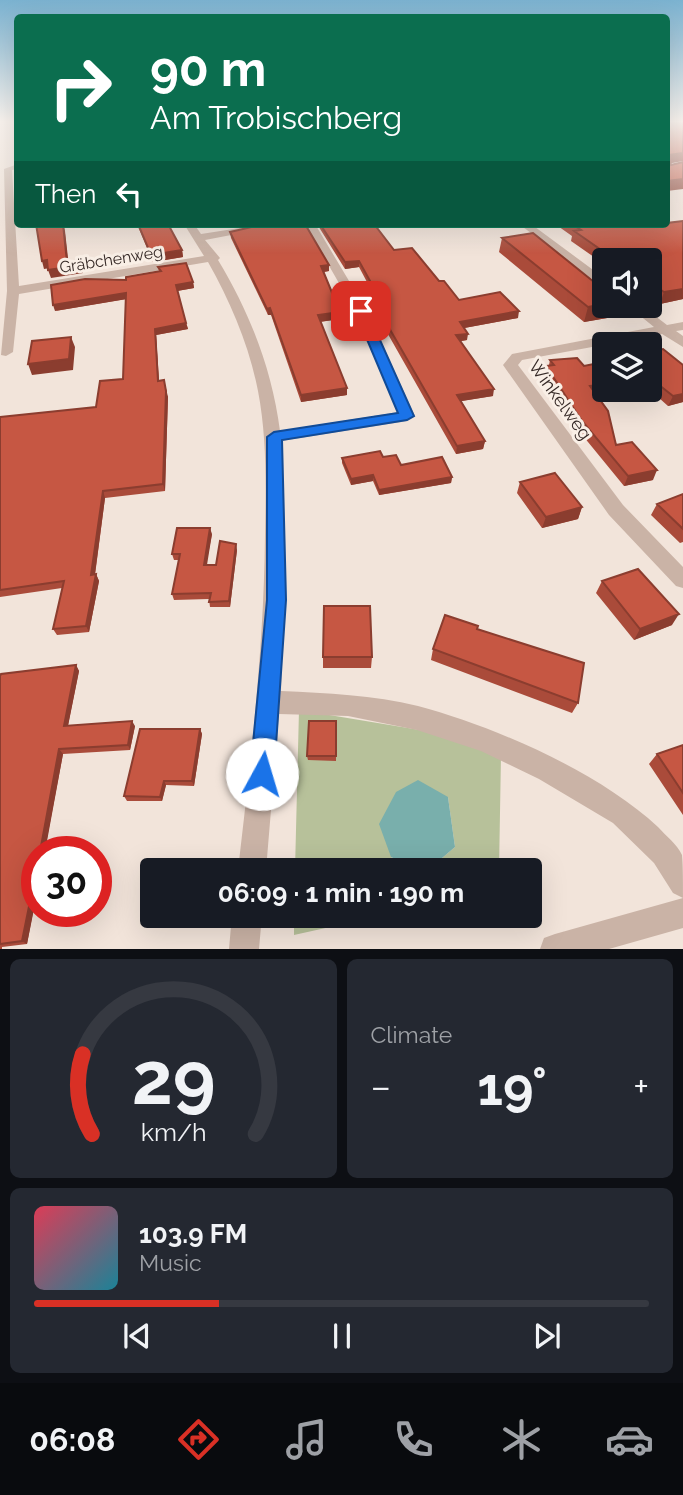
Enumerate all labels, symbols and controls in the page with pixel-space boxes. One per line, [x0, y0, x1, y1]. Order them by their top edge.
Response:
text: 90 m [150, 40, 266, 97]
icon: right [35, 42, 126, 133]
text: Am Trobischberg [150, 99, 402, 136]
icon: left [110, 175, 148, 213]
text: Then [35, 179, 96, 209]
street label: Gräbchenweg [58, 242, 164, 277]
map controls [592, 248, 662, 402]
button: sound [592, 248, 662, 318]
pin [331, 281, 391, 341]
icon: arrive [342, 292, 380, 330]
button: layers [592, 332, 662, 402]
street label: Winkelweg [524, 356, 596, 444]
position arrow [225, 737, 299, 811]
speed limit sign: 30 [21, 836, 112, 927]
text: 06:09 · 1 min · 190 m [218, 878, 464, 908]
text: Climate [371, 1021, 452, 1048]
text: 29 [131, 1037, 215, 1122]
text: 19° [477, 1056, 547, 1117]
text: − [371, 1064, 391, 1109]
text: + [633, 1064, 649, 1109]
text: km/h [140, 1117, 206, 1147]
text: 103.9 FM [139, 1219, 247, 1249]
text: Music [139, 1249, 202, 1276]
icon: previous [118, 1317, 156, 1355]
icon: pause [323, 1317, 361, 1355]
icon: next [528, 1317, 566, 1355]
icon: directions [174, 1415, 223, 1464]
icon: music [282, 1415, 331, 1464]
icon: phone [389, 1415, 438, 1464]
icon: climate [497, 1415, 546, 1464]
icon: car [605, 1415, 654, 1464]
text: 06:08 [29, 1421, 115, 1458]

